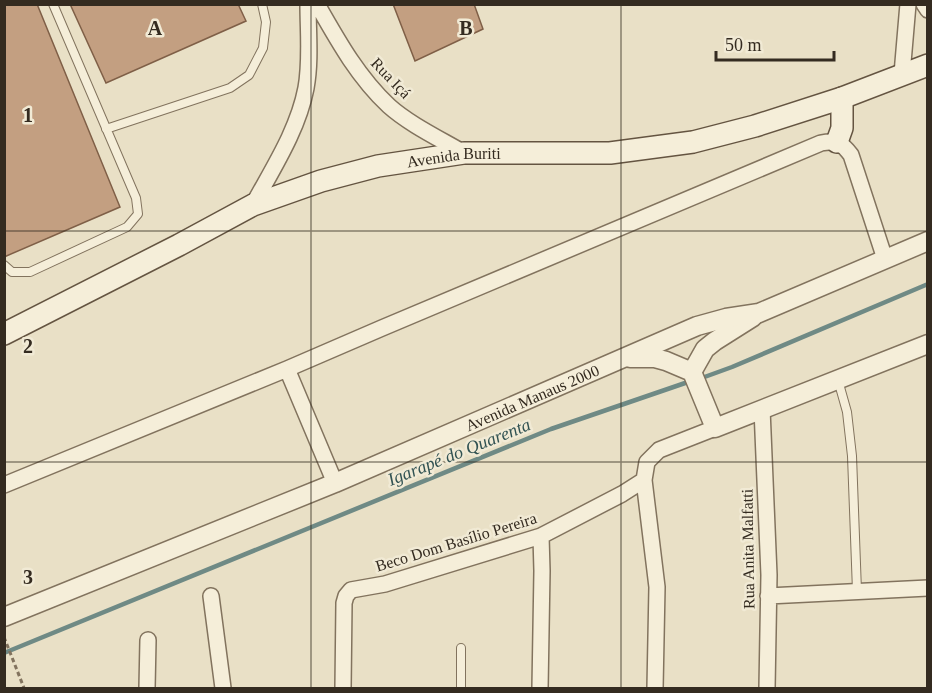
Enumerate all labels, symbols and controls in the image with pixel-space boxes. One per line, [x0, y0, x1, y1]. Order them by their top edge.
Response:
text: A [148, 17, 163, 39]
text: B [459, 17, 473, 39]
scale bar [716, 24, 834, 62]
text: 50 m [725, 35, 762, 55]
street label: Rua Içá [367, 54, 414, 102]
text: 1 [23, 104, 33, 126]
street label: Avenida Buriti [406, 145, 501, 170]
text: 2 [23, 335, 33, 357]
street label: Avenida Manaus 2000 [463, 361, 601, 434]
water label: Igarapé do Quarenta [384, 414, 533, 490]
street label: Rua Anita Malfatti [738, 488, 758, 609]
street label: Beco Dom Basílio Pereira [373, 509, 539, 575]
text: 3 [23, 566, 33, 588]

